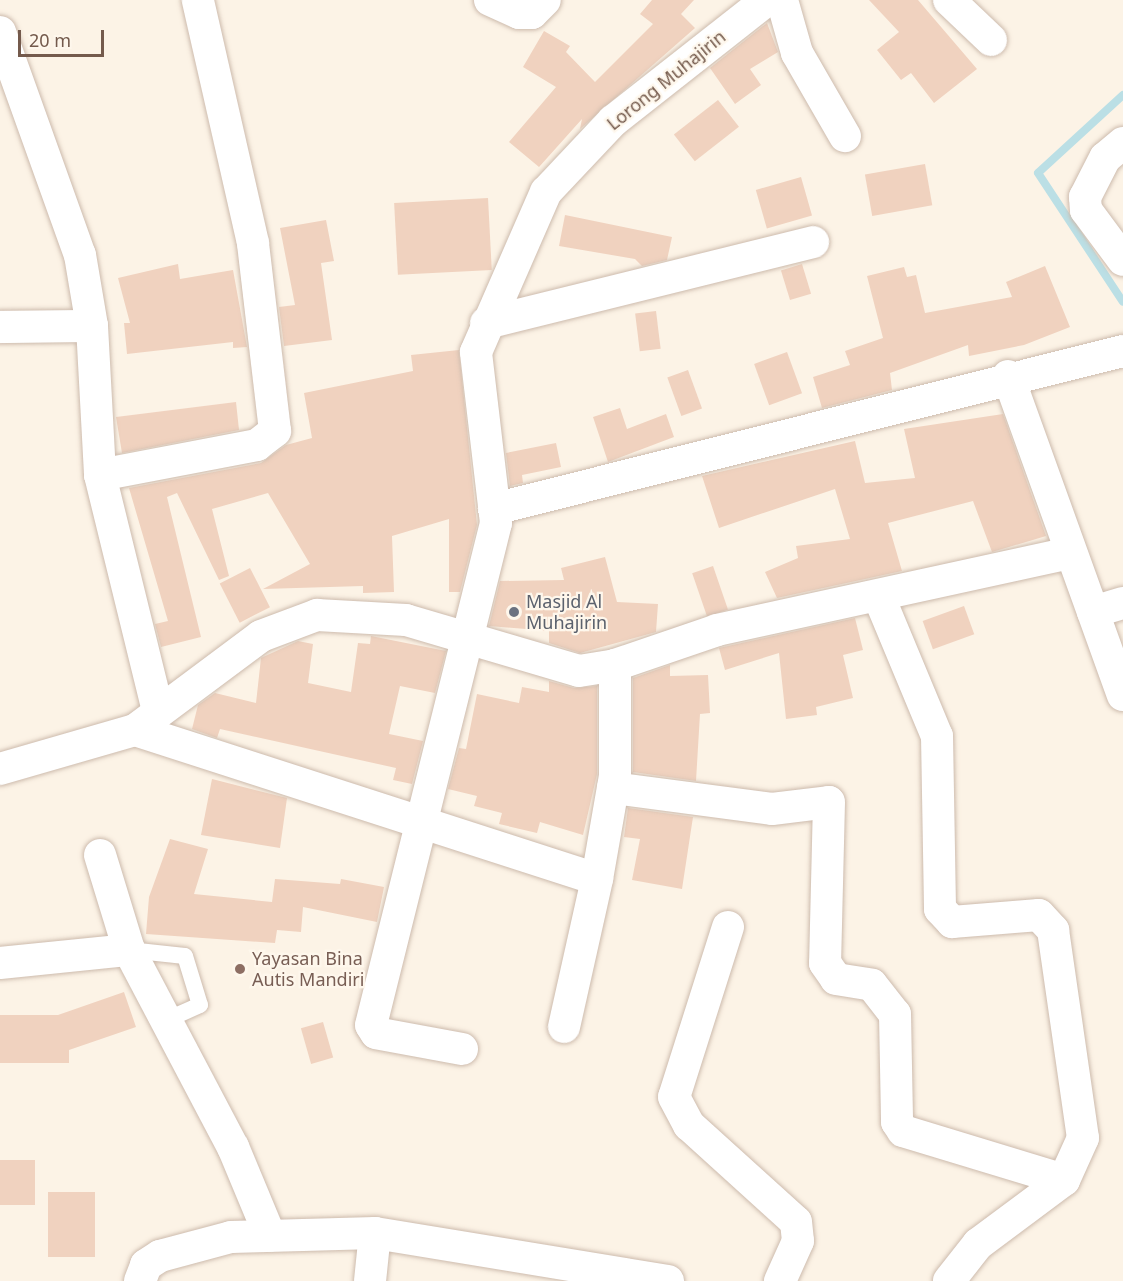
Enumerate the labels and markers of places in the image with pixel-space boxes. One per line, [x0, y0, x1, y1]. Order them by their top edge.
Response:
place label: Masjid Al Muhajirin [526, 591, 607, 634]
marker: Masjid Al Muhajirin [507, 605, 521, 619]
place label: Yayasan Bina Autis Mandiri [252, 948, 364, 990]
marker: Yayasan Bina Autis Mandiri [233, 962, 247, 976]

